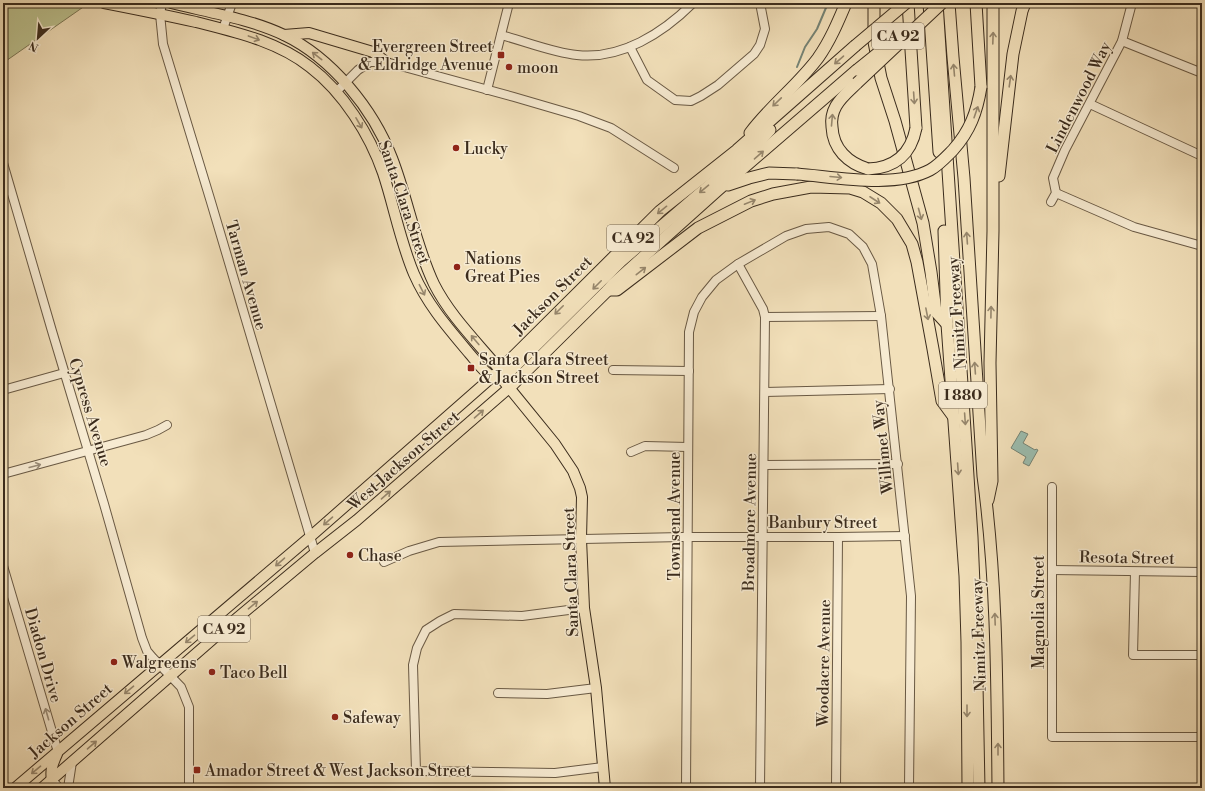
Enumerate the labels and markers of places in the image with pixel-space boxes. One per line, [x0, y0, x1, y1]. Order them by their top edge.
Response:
place label: Evergreen Street & Eldridge Avenue [358, 37, 493, 75]
marker: Evergreen Street & Eldridge Avenue [496, 50, 506, 60]
place label: moon [517, 58, 559, 78]
marker: moon [504, 62, 514, 72]
place label: Lucky [464, 139, 508, 159]
marker: Lucky [451, 143, 461, 153]
place label: Nations Great Pies [465, 249, 540, 287]
marker: Nations Great Pies [452, 262, 462, 272]
place label: Santa Clara Street & Jackson Street [479, 350, 609, 388]
marker: Santa Clara Street & Jackson Street [466, 363, 476, 373]
place label: Chase [358, 546, 402, 566]
marker: Chase [345, 550, 355, 560]
place label: Walgreens [121, 653, 196, 673]
marker: Walgreens [109, 657, 119, 667]
place label: Taco Bell [220, 663, 288, 683]
marker: Taco Bell [207, 667, 217, 677]
place label: Safeway [343, 708, 401, 728]
marker: Safeway [330, 712, 340, 722]
place label: Amador Street & West Jackson Street [204, 761, 471, 781]
marker: Amador Street & West Jackson Street [192, 765, 202, 775]

